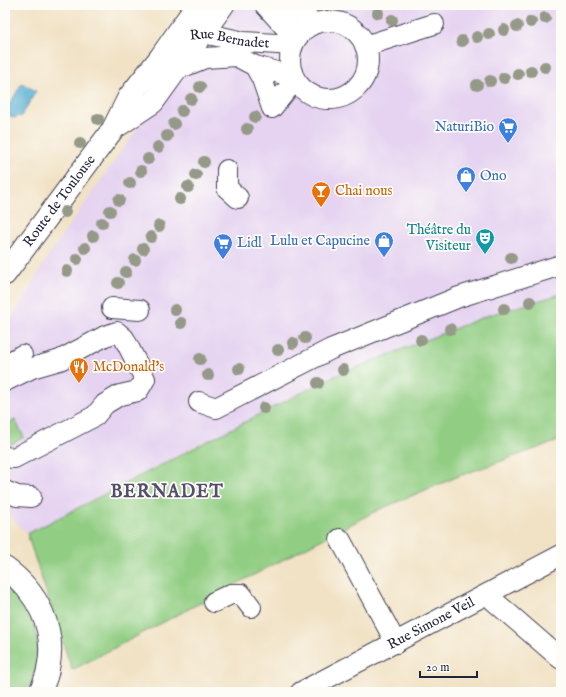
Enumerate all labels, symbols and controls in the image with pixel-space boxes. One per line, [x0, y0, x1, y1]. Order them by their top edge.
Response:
street label: Rue Bernadet [189, 25, 270, 53]
supermarket icon: NaturiBio [497, 116, 519, 144]
place label: NaturiBio [435, 118, 494, 136]
street label: Route de Toulouse [19, 151, 100, 251]
shop icon: Ono [455, 165, 477, 193]
place label: Ono [480, 167, 507, 185]
bar icon: Chai nous [310, 180, 332, 208]
place label: Chai nous [335, 182, 393, 200]
place label: Théâtre du Visiteur [407, 221, 471, 255]
theatre icon: Théâtre du Visiteur [474, 227, 496, 255]
shop icon: Lulu et Capucine [373, 230, 395, 258]
supermarket icon: Lidl [212, 232, 234, 260]
place label: Lulu et Capucine [270, 232, 371, 250]
place label: Lidl [237, 234, 262, 252]
restaurant icon: McDonald's [68, 356, 90, 384]
place label: McDonald's [93, 358, 164, 376]
district label: BERNADET [110, 481, 224, 504]
street label: Rue Simone Veil [384, 593, 478, 654]
scale bar [420, 653, 477, 679]
text: 20 m [426, 660, 449, 675]

